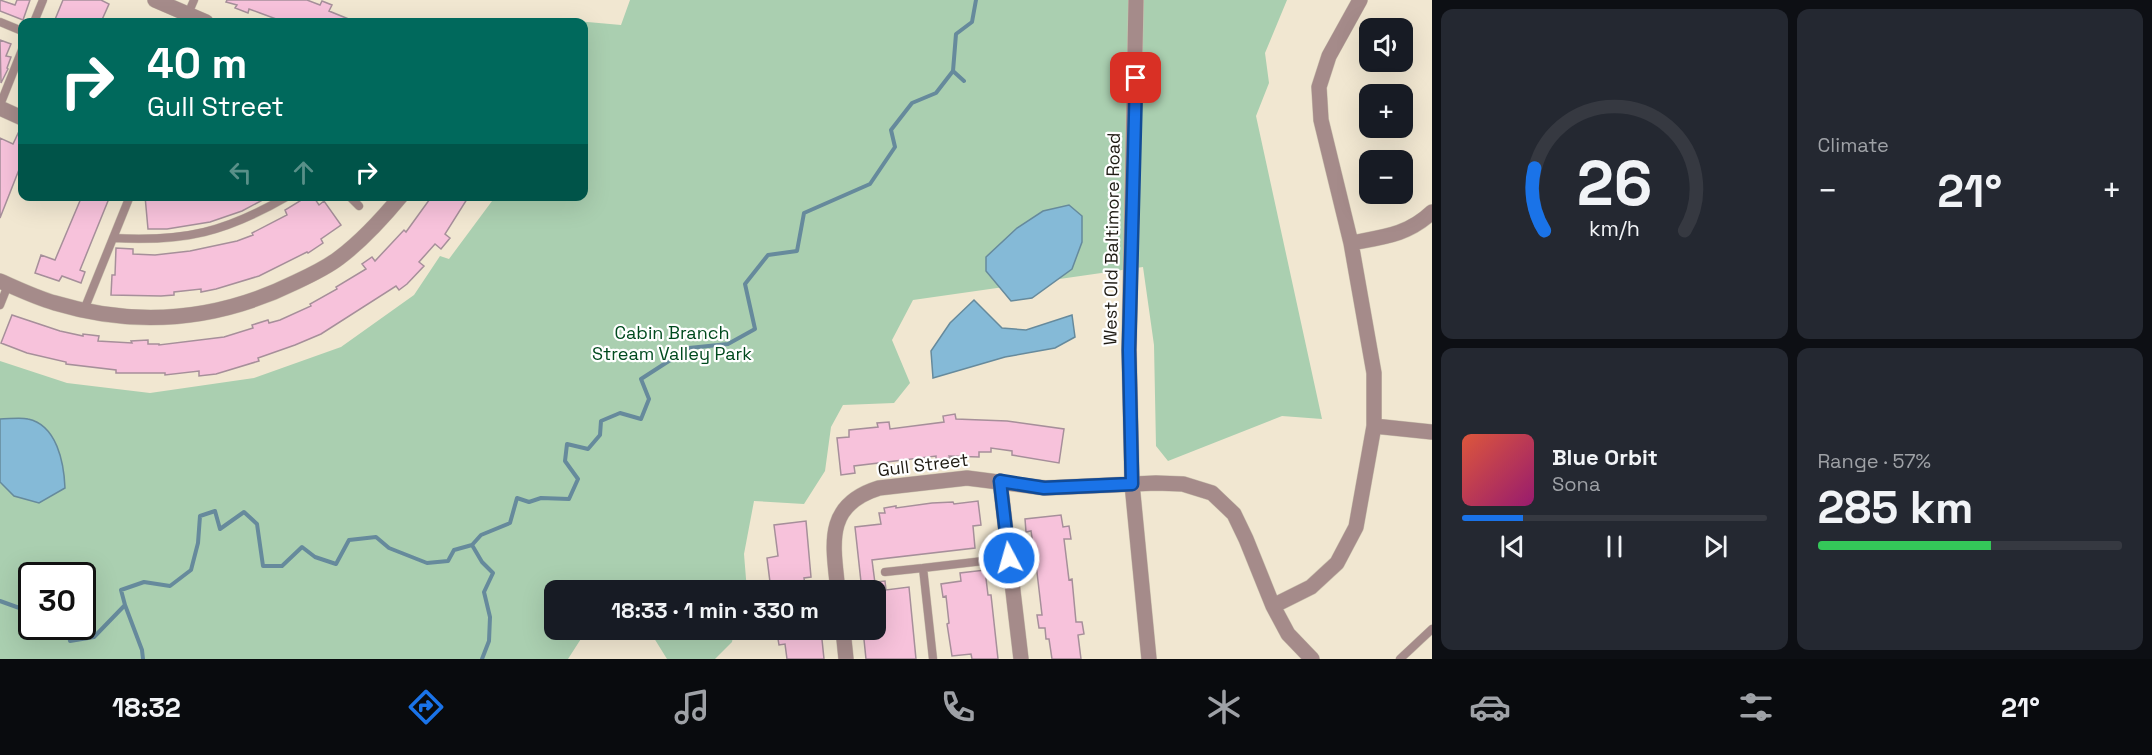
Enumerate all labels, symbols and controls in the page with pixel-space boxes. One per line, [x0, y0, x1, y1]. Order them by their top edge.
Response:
map controls [1359, 18, 1413, 204]
button: sound [1359, 18, 1413, 72]
text: 40 m [147, 37, 247, 90]
icon: right [48, 42, 126, 120]
pin [1110, 52, 1161, 103]
icon: arrive [1119, 61, 1152, 94]
button: + [1359, 84, 1413, 138]
text: Gull Street [147, 89, 284, 124]
street label: West Old Baltimore Road [1098, 132, 1125, 346]
text: Climate [1818, 132, 1889, 158]
text: 26 [1576, 144, 1652, 223]
button: − [1359, 150, 1413, 204]
icon: left [224, 156, 257, 189]
icon: ahead [287, 156, 320, 189]
icon: right [350, 156, 383, 189]
text: 21° [1937, 163, 2002, 220]
text: − [1818, 170, 1838, 212]
text: + [2102, 170, 2122, 212]
text: km/h [1589, 215, 1640, 242]
park label: Cabin Branch Stream Valley Park [592, 321, 752, 365]
text: Blue Orbit [1552, 443, 1658, 471]
street label: Gull Street [876, 448, 970, 481]
text: Range · 57% [1818, 448, 1931, 474]
text: Sona [1552, 471, 1600, 497]
text: 285 km [1818, 479, 1973, 536]
position arrow [977, 526, 1041, 590]
icon: previous [1496, 530, 1529, 563]
icon: pause [1598, 530, 1631, 563]
icon: next [1699, 530, 1732, 563]
speed limit sign: 30 [18, 562, 96, 640]
text: 18:33 · 1 min · 330 m [611, 596, 819, 624]
icon: directions [405, 686, 447, 728]
icon: music [671, 686, 713, 728]
icon: phone [937, 686, 979, 728]
icon: climate [1203, 686, 1245, 728]
icon: car [1469, 686, 1511, 728]
icon: filters [1735, 686, 1777, 728]
text: 18:32 [112, 690, 181, 725]
text: 21° [2001, 690, 2040, 725]

